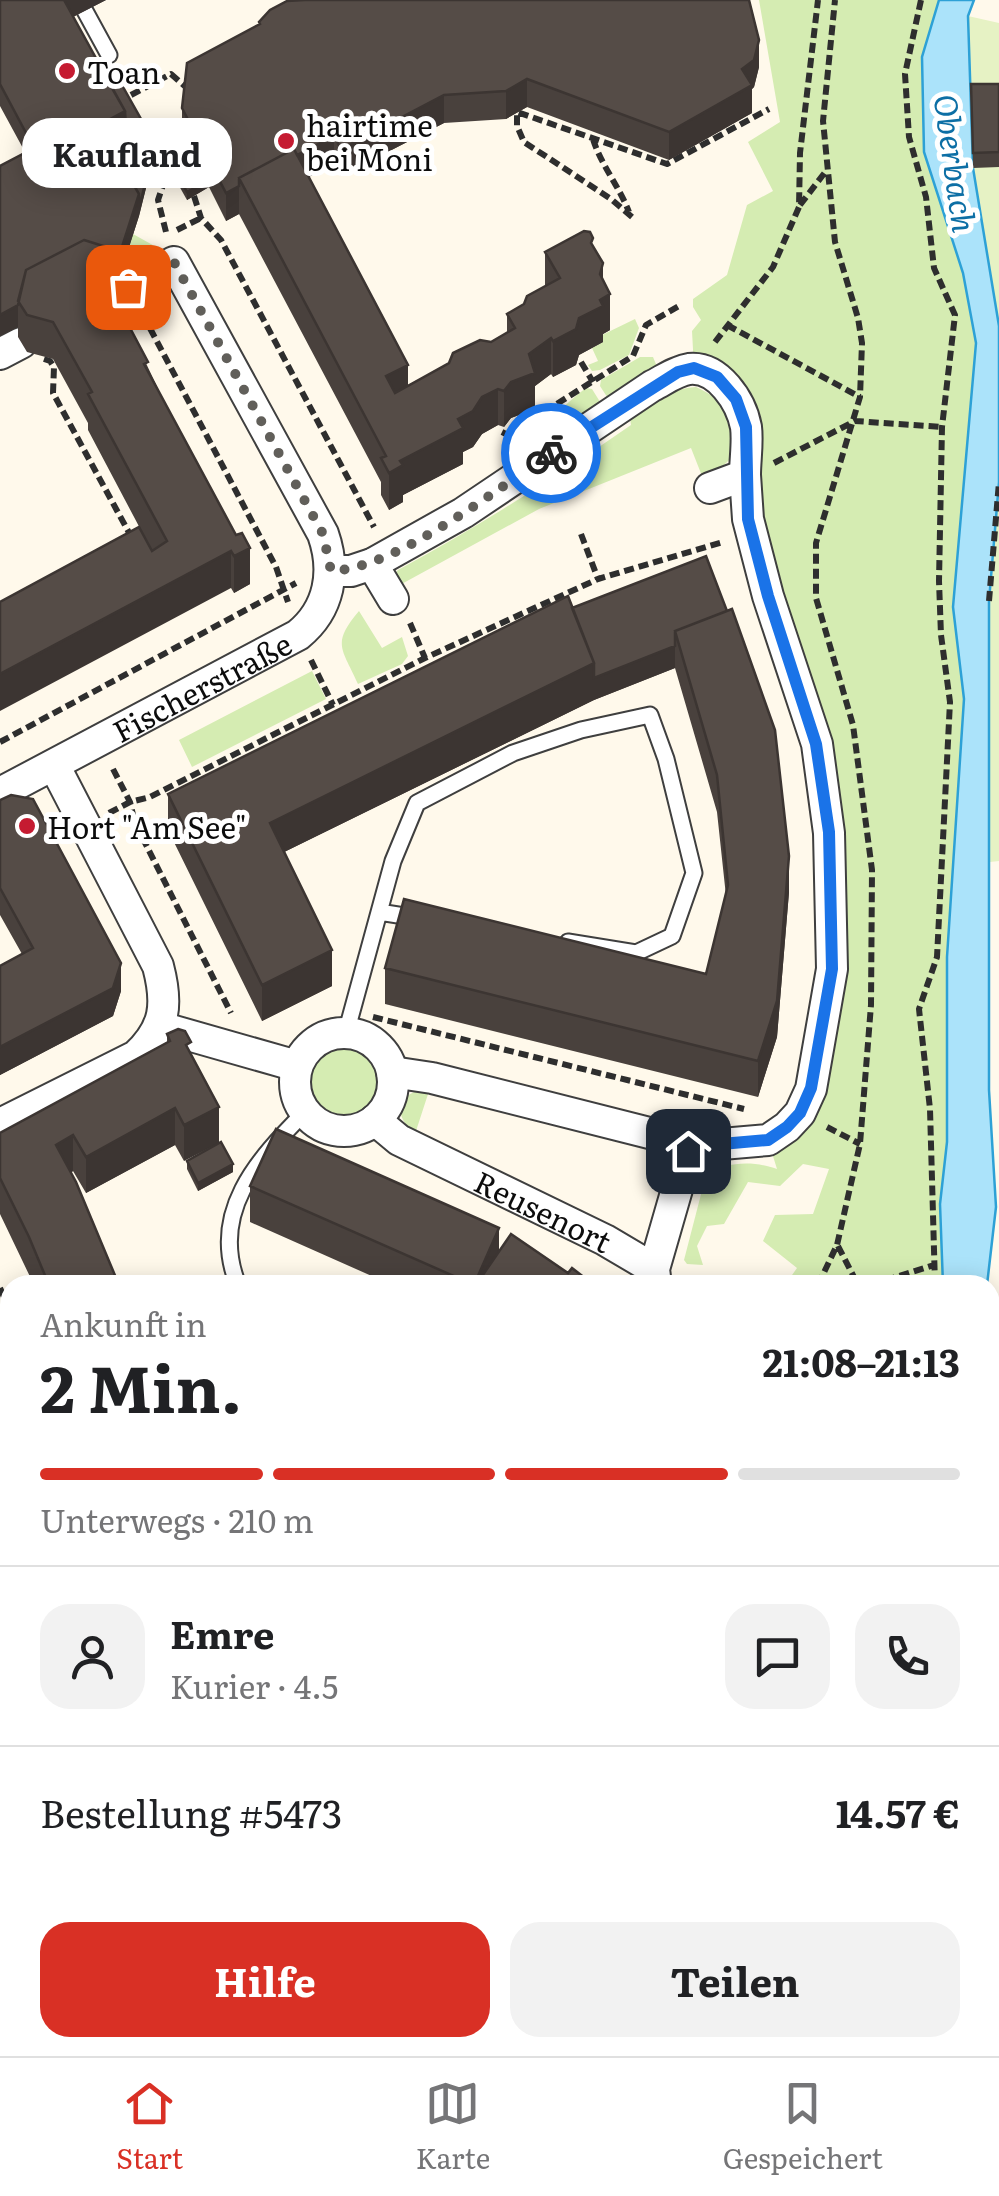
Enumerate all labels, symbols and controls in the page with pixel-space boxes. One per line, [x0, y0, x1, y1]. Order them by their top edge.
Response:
place label: Toan [87, 49, 160, 93]
marker: Toan [56, 60, 78, 82]
water label: Oberbach [924, 91, 990, 236]
place label: hairtime bei Moni [306, 102, 433, 180]
callout: Kaufland [23, 117, 233, 187]
text: Kaufland [52, 129, 202, 177]
marker: hairtime bei Moni [275, 130, 297, 152]
pin [86, 245, 171, 330]
icon: bag [101, 260, 156, 315]
courier [501, 403, 601, 503]
icon: bike [524, 426, 579, 481]
street label: Fischerstraße [104, 621, 299, 752]
place label: Hort "Am See" [47, 804, 247, 848]
marker: Hort "Am See" [16, 815, 38, 837]
pin [646, 1109, 731, 1194]
icon: home [661, 1124, 716, 1179]
street label: Reusenort [468, 1158, 620, 1262]
text: Ankunft in [40, 1299, 207, 1347]
text: 21:08–21:13 [763, 1332, 960, 1389]
text: 2 Min. [40, 1336, 242, 1433]
text: Unterwegs · 210 m [40, 1495, 314, 1543]
button: person [40, 1604, 145, 1709]
text: Emre [170, 1604, 274, 1661]
button: chat [725, 1604, 830, 1709]
button: phone [855, 1604, 960, 1709]
text: Kurier · 4.5 [170, 1661, 338, 1709]
text: Bestellung #5473 [40, 1783, 342, 1840]
text: 14.57 € [836, 1783, 960, 1840]
button: Hilfe [40, 1922, 490, 2037]
button: Teilen [510, 1922, 960, 2037]
tab: Start [116, 2076, 183, 2178]
tab: Karte [416, 2076, 490, 2178]
tab: Gespeichert [723, 2076, 883, 2178]

